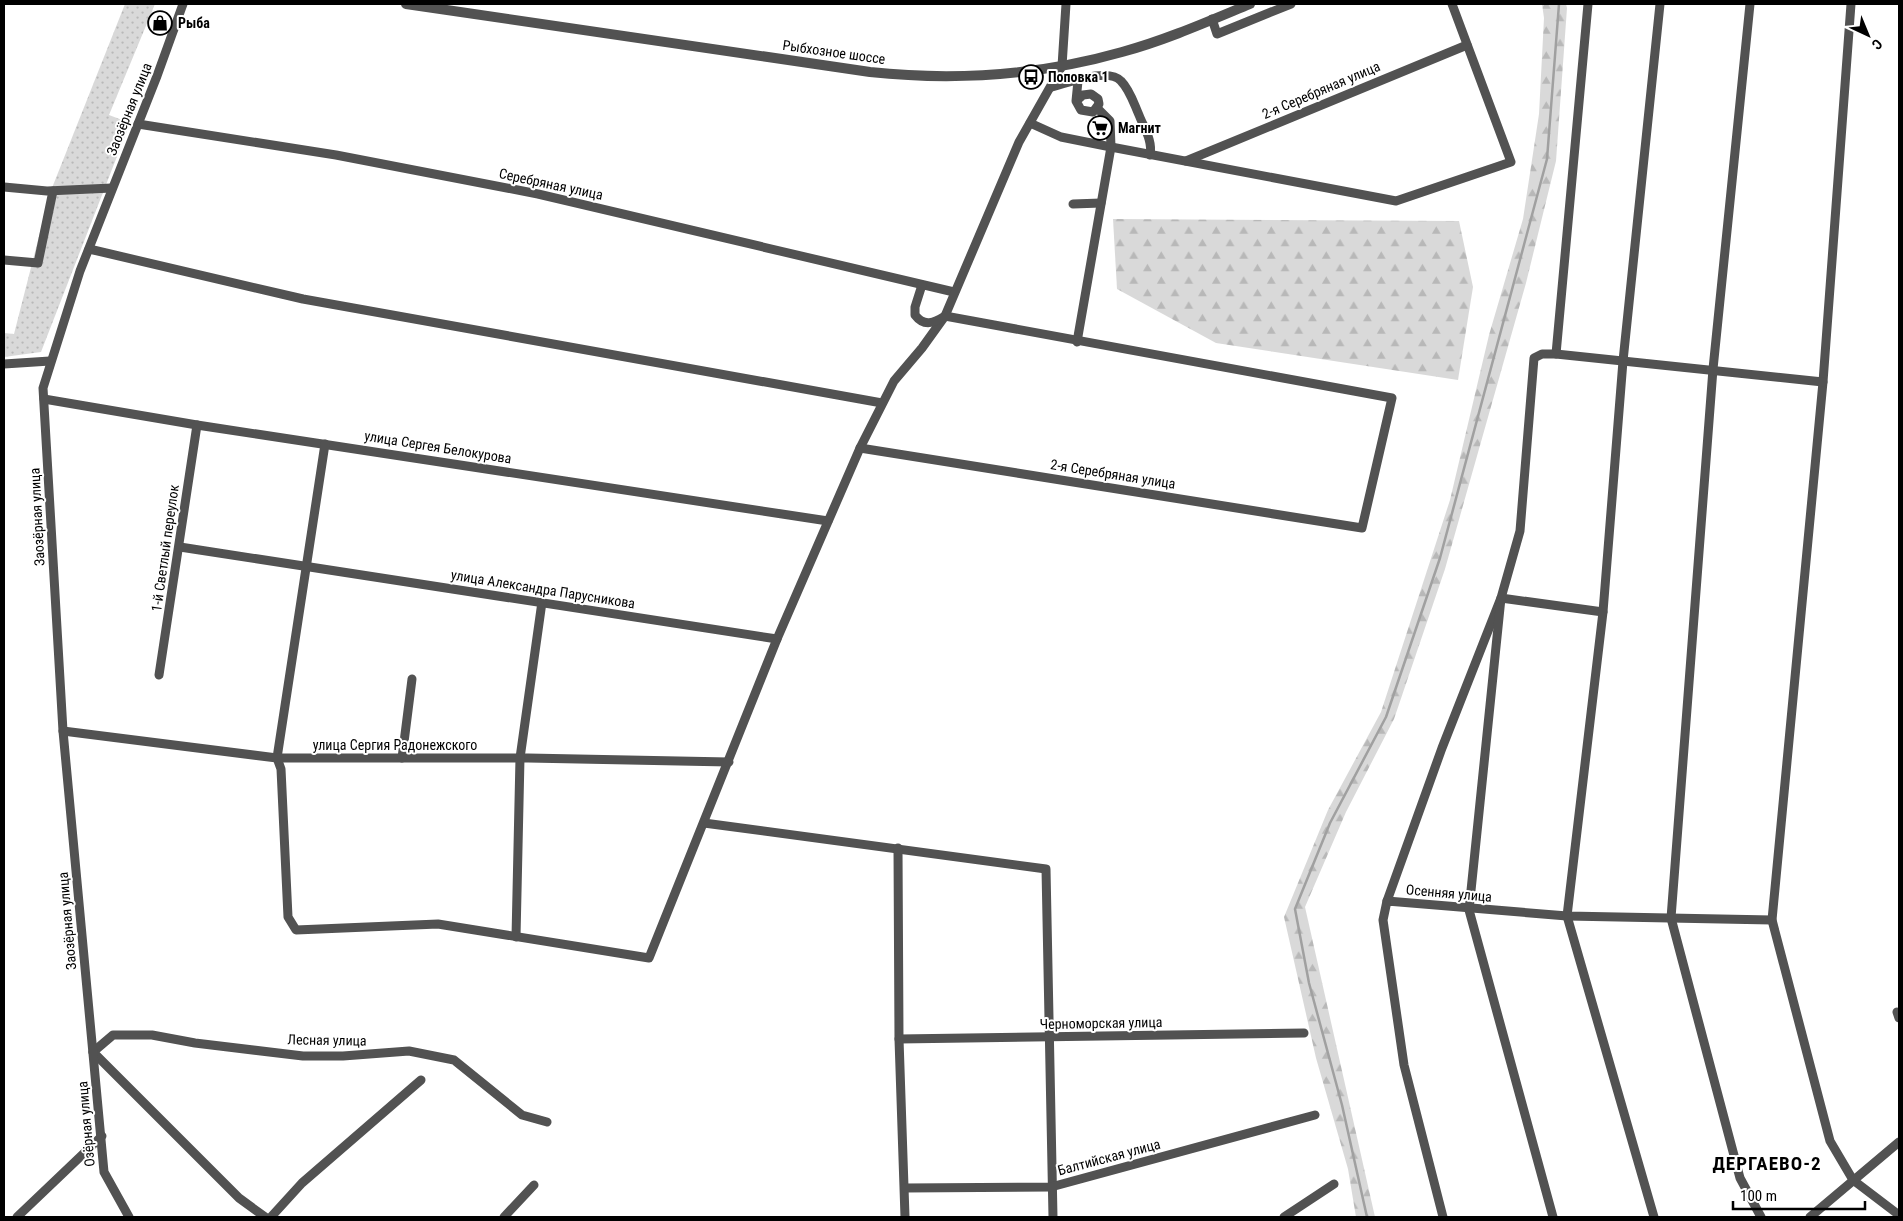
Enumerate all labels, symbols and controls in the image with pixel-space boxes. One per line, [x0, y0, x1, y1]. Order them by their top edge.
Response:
shop icon: Рыба [147, 10, 173, 36]
north arrow [1843, 10, 1893, 60]
place label: Рыба [178, 15, 210, 31]
text: С [1869, 36, 1885, 53]
street label: Рыбхозное шоссе [782, 37, 887, 67]
street label: 2-я Серебряная улица [1260, 58, 1382, 122]
street label: Заозёрная улица [103, 60, 155, 158]
bus stop icon: Поповка 1 [1018, 64, 1044, 90]
place label: Поповка 1 [1048, 69, 1108, 85]
supermarket icon: Магнит [1087, 115, 1113, 141]
place label: Магнит [1118, 120, 1161, 136]
street label: Серебряная улица [498, 165, 604, 203]
street label: улица Сергея Белокурова [363, 427, 513, 467]
street label: 2-я Серебряная улица [1049, 456, 1177, 492]
street label: Заозёрная улица [26, 467, 48, 567]
street label: 1-й Светлый переулок [148, 483, 182, 613]
street label: улица Александра Парусникова [450, 567, 636, 611]
street label: улица Сергия Радонежского [313, 737, 477, 753]
street label: Заозёрная улица [55, 871, 79, 971]
street label: Осенняя улица [1405, 881, 1493, 905]
street label: Черноморская улица [1039, 1014, 1163, 1032]
street label: Лесная улица [287, 1031, 367, 1049]
street label: Озёрная улица [74, 1081, 98, 1167]
street label: Балтийская улица [1056, 1136, 1162, 1178]
district label: ДЕРГАЕВО-2 [1712, 1152, 1822, 1175]
scale bar [1733, 1178, 1866, 1210]
text: 100 m [1740, 1187, 1777, 1205]

